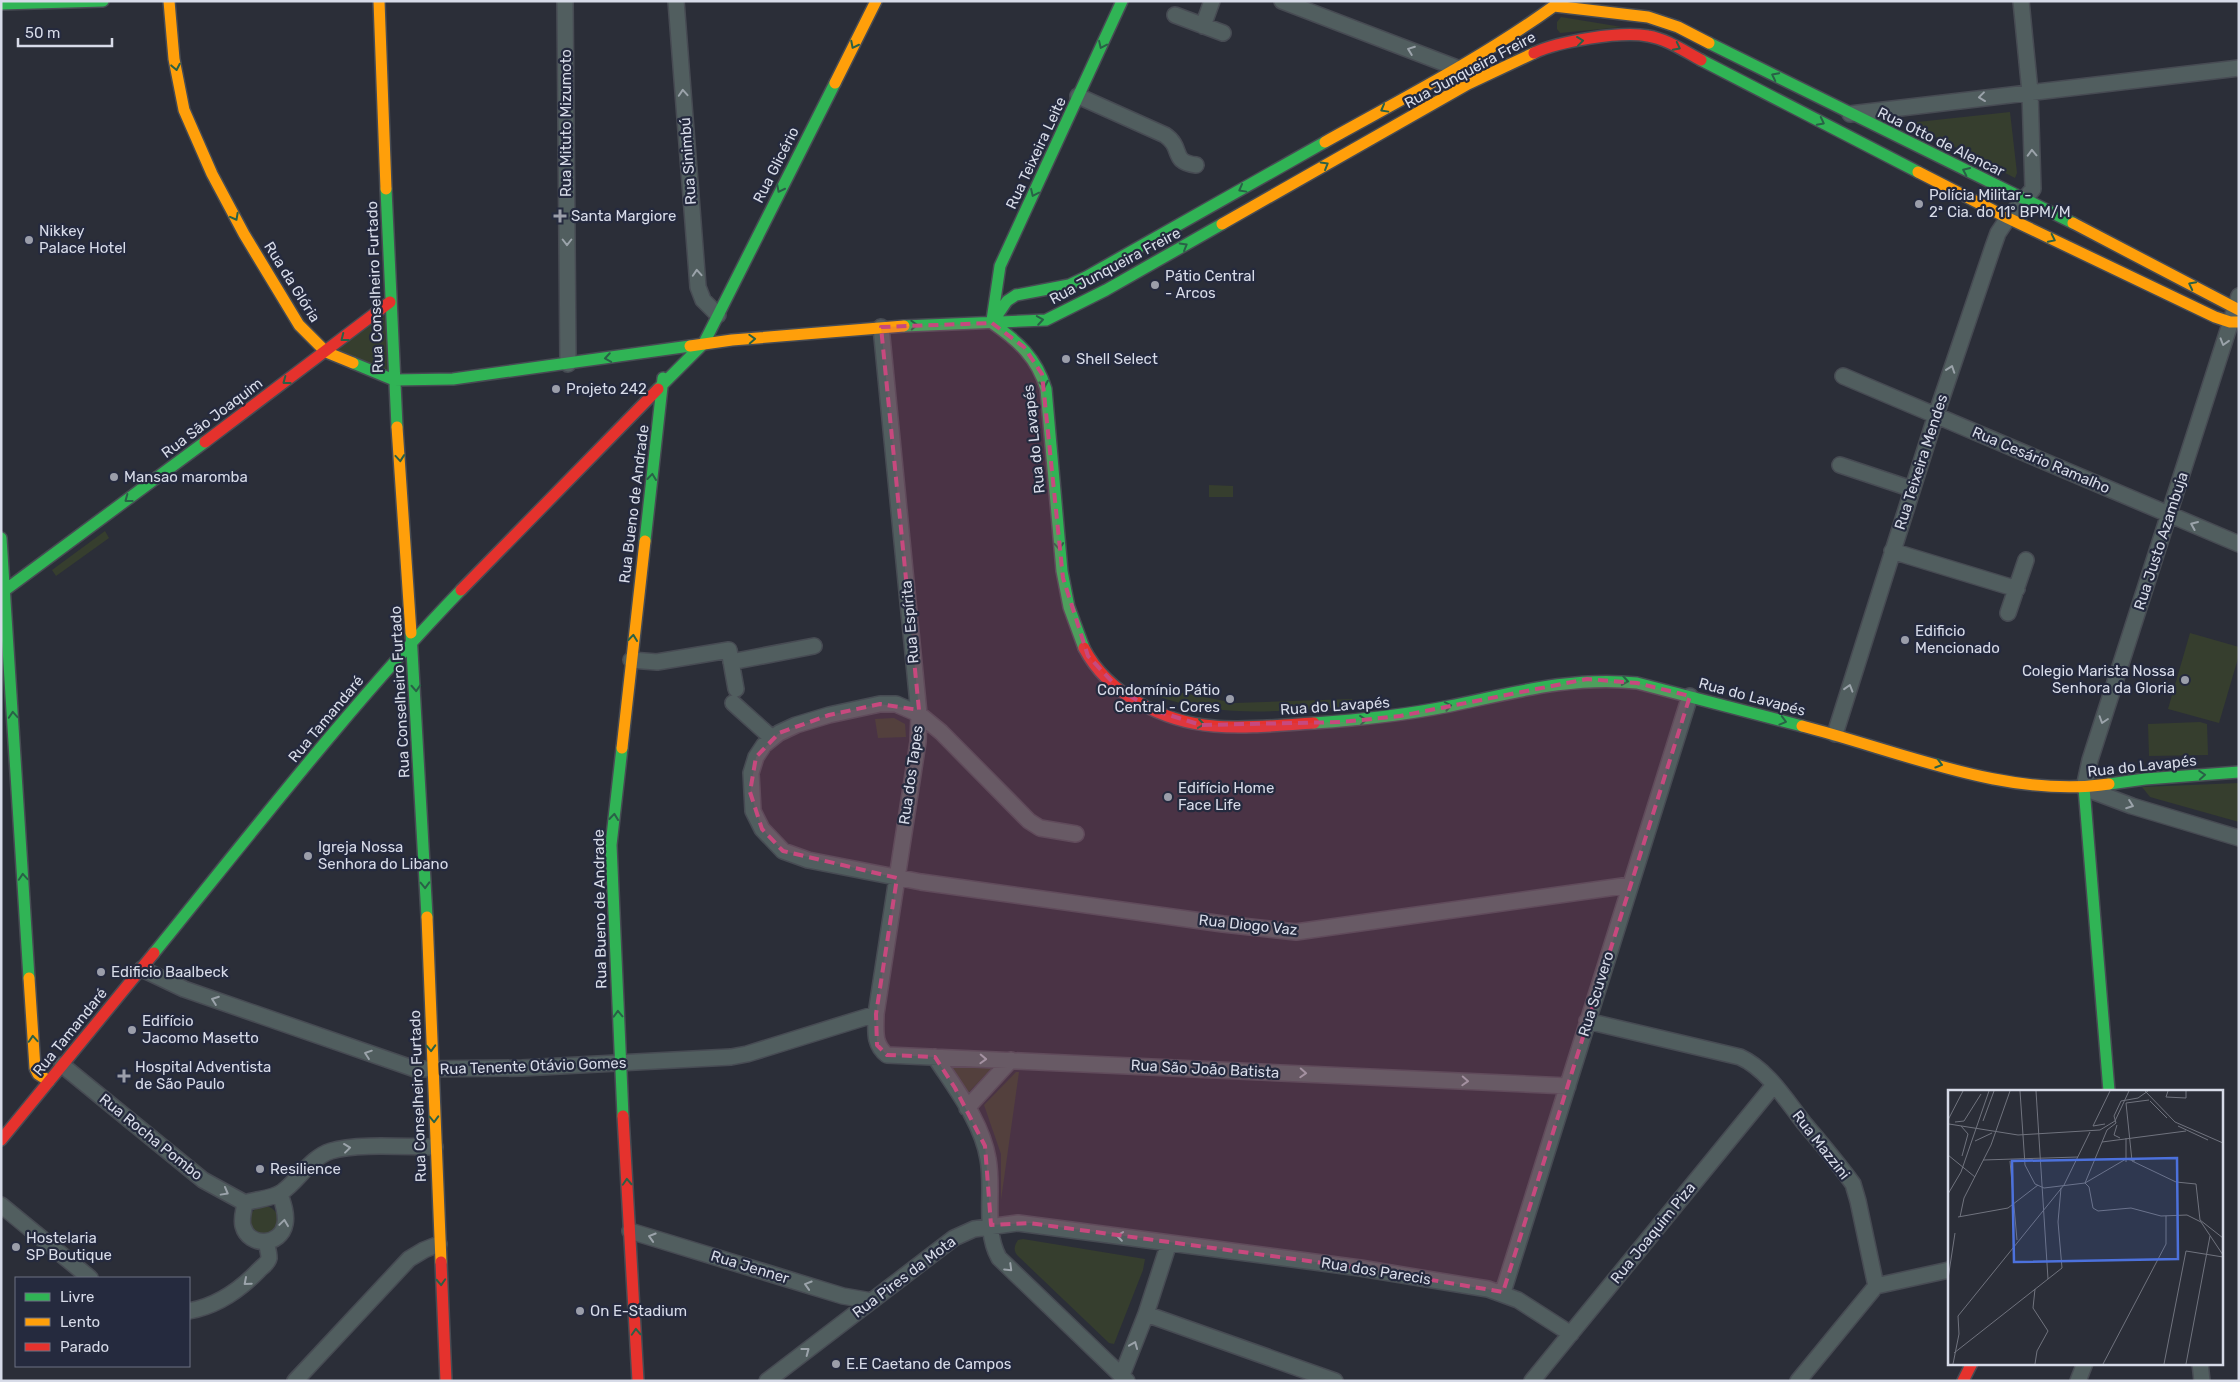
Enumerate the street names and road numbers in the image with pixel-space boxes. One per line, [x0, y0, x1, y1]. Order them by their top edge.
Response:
street label: Rua Junqueira Freire [1401, 28, 1539, 112]
street label: Rua Mituto Mizumoto [557, 49, 575, 197]
street label: Rua Teixeira Leite [1002, 94, 1070, 212]
street label: Rua Otto de Alencar [1875, 103, 2008, 181]
street label: Rua Sinimbú [676, 117, 700, 205]
street label: Rua Glicério [749, 124, 803, 206]
street label: Rua Conselheiro Furtado [363, 201, 387, 373]
street label: Rua Junqueira Freire [1046, 224, 1184, 308]
street label: Rua da Glória [260, 238, 324, 326]
street label: Rua São Joaquim [158, 374, 266, 462]
street label: Rua do Lavapés [1019, 383, 1049, 495]
street label: Rua Teixeira Mendes [1891, 392, 1952, 532]
street label: Rua Cesário Ramalho [1969, 423, 2113, 497]
street label: Rua Bueno de Andrade [615, 424, 653, 584]
street label: Rua Justo Azambuja [2130, 470, 2192, 612]
street label: Rua Espírita [897, 580, 923, 664]
street label: Rua Conselheiro Furtado [387, 606, 413, 778]
street label: Rua Tamandaré [284, 672, 368, 766]
street label: Rua do Lavapés [1697, 674, 1808, 720]
street label: Rua do Lavapés [1280, 693, 1391, 719]
street label: Rua dos Tapes [895, 724, 927, 826]
street label: Rua do Lavapés [2086, 751, 2198, 781]
street label: Rua Bueno de Andrade [590, 829, 610, 989]
street label: Rua Diogo Vaz [1198, 911, 1299, 939]
street label: Rua Scuvero [1575, 949, 1617, 1039]
street label: Rua Tamandaré [29, 984, 111, 1080]
street label: Rua Conselheiro Furtado [406, 1010, 430, 1182]
street label: Rua Tenente Otávio Gomes [439, 1054, 627, 1078]
street label: Rua São João Batista [1130, 1056, 1280, 1082]
street label: Rua Rocha Pombo [96, 1090, 206, 1184]
street label: Rua Mazzini [1788, 1107, 1854, 1183]
street label: Rua Joaquim Piza [1607, 1179, 1699, 1287]
street label: Rua Pires da Mota [849, 1232, 959, 1322]
street label: Rua Jenner [709, 1247, 792, 1288]
street label: Rua dos Parecis [1320, 1253, 1433, 1289]

